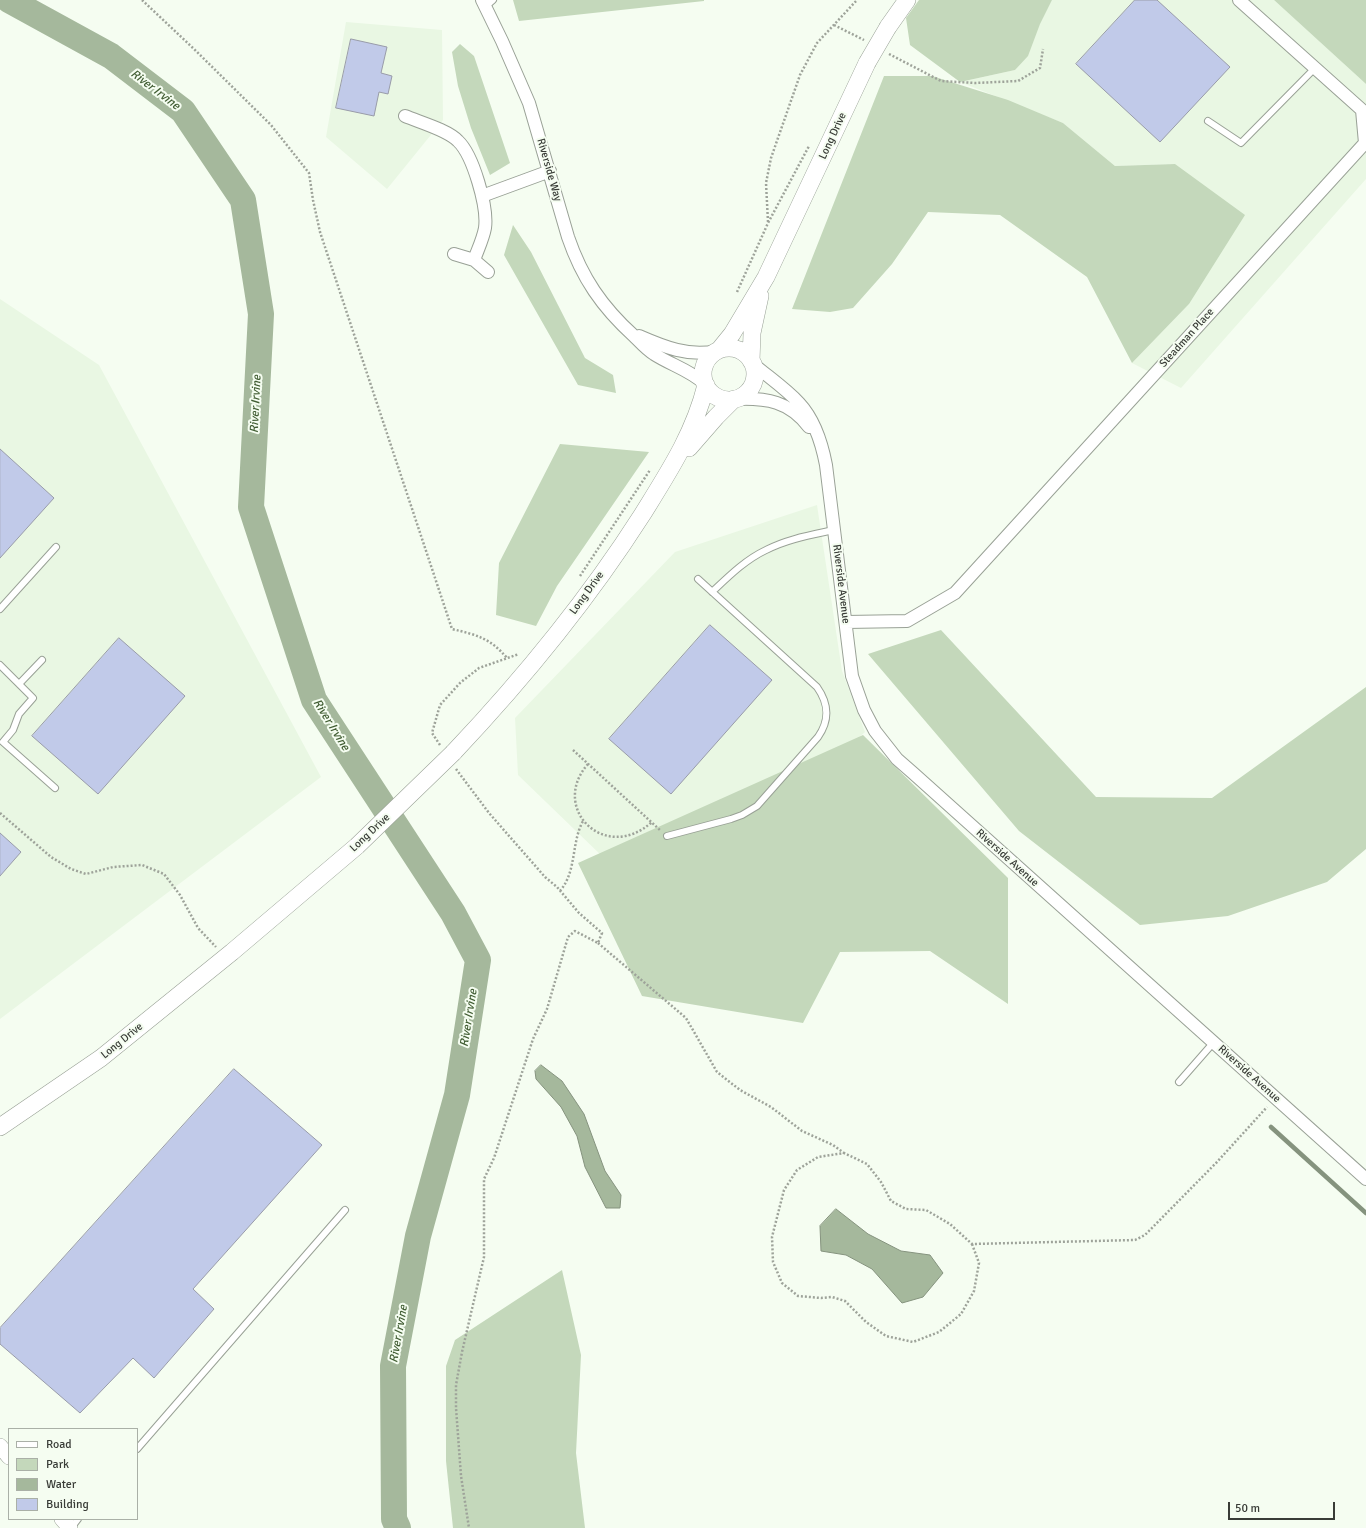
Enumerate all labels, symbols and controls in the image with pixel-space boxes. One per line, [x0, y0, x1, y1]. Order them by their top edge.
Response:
water label: River Irvine [127, 67, 183, 113]
street label: Long Drive [816, 111, 850, 161]
street label: Riverside Way [534, 137, 564, 203]
street label: Steadman Place [1157, 306, 1217, 370]
water label: River Irvine [247, 375, 265, 433]
street label: Riverside Avenue [830, 544, 852, 624]
street label: Long Drive [567, 569, 607, 617]
water label: River Irvine [309, 697, 353, 753]
street label: Long Drive [347, 811, 393, 855]
street label: Riverside Avenue [973, 826, 1041, 890]
water label: River Irvine [457, 988, 481, 1048]
street label: Long Drive [98, 1020, 146, 1062]
street label: Riverside Avenue [1215, 1042, 1283, 1106]
water label: River Irvine [387, 1304, 411, 1364]
legend [8, 1428, 138, 1520]
text: Road [46, 1437, 72, 1452]
text: Park [46, 1457, 69, 1472]
text: Water [46, 1477, 76, 1492]
scale bar [1230, 1494, 1337, 1520]
text: Building [46, 1497, 89, 1512]
text: 50 m [1235, 1501, 1260, 1516]

